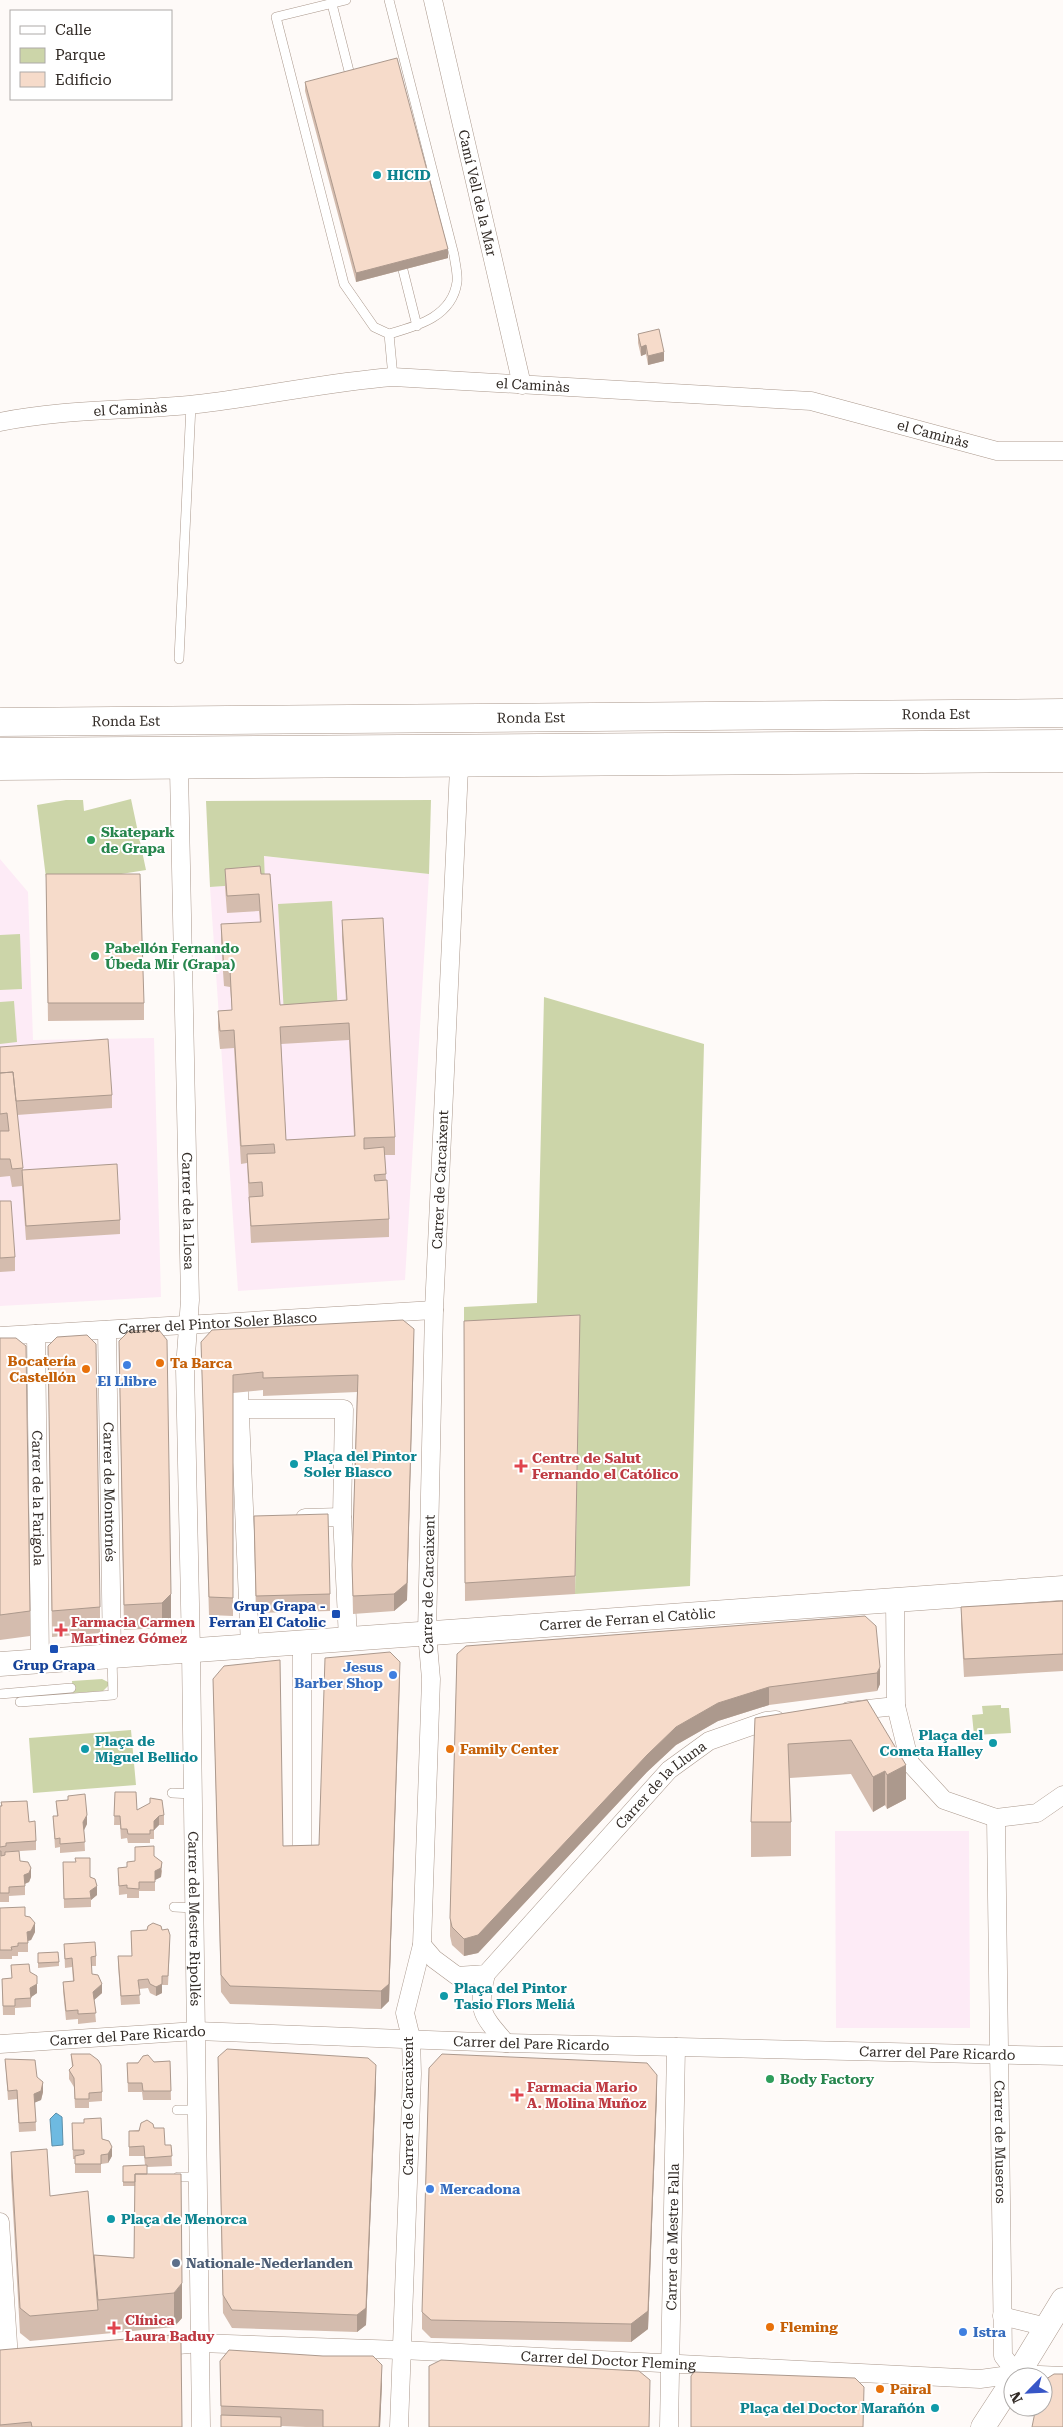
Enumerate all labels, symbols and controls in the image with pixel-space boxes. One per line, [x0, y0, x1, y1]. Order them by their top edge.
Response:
legend [10, 10, 172, 100]
text: Calle [55, 21, 91, 39]
text: Parque [55, 46, 106, 64]
text: Edificio [55, 71, 112, 89]
street label: Camí Vell de la Mar [455, 128, 500, 258]
place label: HICID [387, 167, 431, 183]
marker: HICID [371, 169, 383, 181]
street label: el Caminàs [496, 375, 570, 395]
street label: el Caminàs [93, 399, 168, 419]
street label: el Caminàs [895, 417, 971, 451]
street label: Ronda Est [902, 706, 970, 722]
street label: Ronda Est [497, 709, 565, 726]
street label: Ronda Est [92, 713, 160, 729]
place label: Skatepark de Grapa [101, 824, 175, 856]
marker: Skatepark de Grapa [85, 834, 97, 846]
place label: Pabellón Fernando Úbeda Mir (Grapa) [105, 940, 239, 972]
marker: Pabellón Fernando Úbeda Mir (Grapa) [89, 950, 101, 962]
street label: Carrer de Carcaixent [429, 1110, 451, 1250]
street label: Carrer de la Llosa [179, 1152, 197, 1270]
street label: Carrer del Pintor Soler Blasco [118, 1309, 318, 1337]
place label: Bocatería Castellón [8, 1353, 77, 1385]
place label: Ta Barca [170, 1355, 233, 1371]
marker: Ta Barca [154, 1357, 166, 1369]
marker: El Llibre [121, 1359, 133, 1371]
marker: Bocatería Castellón [80, 1363, 92, 1375]
place label: El Llibre [97, 1373, 157, 1389]
street label: Carrer de Montornés [100, 1422, 119, 1562]
street label: Carrer de la Farigola [29, 1430, 47, 1566]
place label: Plaça del Pintor Soler Blasco [304, 1448, 417, 1480]
place label: Centre de Salut Fernando el Católico [532, 1450, 679, 1482]
marker: Plaça del Pintor Soler Blasco [288, 1458, 300, 1470]
marker: Centre de Salut Fernando el Católico [514, 1459, 528, 1473]
street label: Carrer de Carcaixent [419, 1515, 438, 1655]
place label: Grup Grapa - Ferran El Catolic [209, 1598, 326, 1630]
street label: Carrer de Ferran el Catòlic [539, 1605, 716, 1633]
marker: Grup Grapa - Ferran El Catolic [330, 1608, 342, 1620]
place label: Farmacia Carmen Martinez Gómez [71, 1614, 196, 1646]
marker: Farmacia Carmen Martinez Gómez [55, 1624, 67, 1636]
marker: Grup Grapa [48, 1643, 60, 1655]
place label: Grup Grapa [13, 1657, 96, 1673]
place label: Jesus Barber Shop [294, 1659, 383, 1691]
marker: Jesus Barber Shop [387, 1669, 399, 1681]
place label: Plaça del Cometa Halley [879, 1727, 984, 1759]
place label: Plaça de Miguel Bellido [95, 1733, 198, 1765]
marker: Plaça del Cometa Halley [987, 1737, 999, 1749]
street label: Carrer de la Lluna [612, 1738, 710, 1832]
place label: Family Center [460, 1741, 559, 1757]
marker: Plaça de Miguel Bellido [79, 1743, 91, 1755]
marker: Family Center [444, 1743, 456, 1755]
street label: Carrer del Mestre Ripollés [185, 1831, 204, 2007]
place label: Plaça del Pintor Tasio Flors Meliá [454, 1980, 576, 2012]
marker: Plaça del Pintor Tasio Flors Meliá [438, 1990, 450, 2002]
street label: Carrer del Pare Ricardo [49, 2023, 206, 2049]
street label: Carrer del Pare Ricardo [453, 2033, 610, 2053]
street label: Carrer de Carcaixent [400, 2036, 416, 2176]
street label: Carrer del Pare Ricardo [859, 2043, 1016, 2063]
place label: Body Factory [780, 2071, 875, 2087]
marker: Body Factory [764, 2073, 776, 2085]
place label: Farmacia Mario A. Molina Muñoz [527, 2079, 646, 2111]
street label: Carrer de Museros [991, 2080, 1009, 2204]
marker: Farmacia Mario A. Molina Muñoz [511, 2089, 523, 2101]
street label: Carrer de Mestre Falla [663, 2163, 682, 2311]
place label: Mercadona [440, 2181, 521, 2197]
marker: Mercadona [424, 2183, 436, 2195]
place label: Plaça de Menorca [121, 2211, 248, 2227]
marker: Plaça de Menorca [105, 2213, 117, 2225]
place label: Nationale-Nederlanden [186, 2255, 354, 2271]
marker: Nationale-Nederlanden [170, 2257, 182, 2269]
place label: Clínica Laura Baduy [125, 2312, 215, 2344]
place label: Fleming [780, 2319, 838, 2335]
marker: Clínica Laura Baduy [107, 2321, 121, 2335]
marker: Fleming [764, 2321, 776, 2333]
place label: Istra [973, 2324, 1007, 2340]
marker: Istra [957, 2326, 969, 2338]
street label: Carrer del Doctor Fleming [520, 2348, 696, 2373]
north arrow [1003, 2367, 1053, 2417]
place label: Pairal [890, 2381, 932, 2397]
marker: Pairal [874, 2383, 886, 2395]
text: N [1007, 2389, 1026, 2405]
place label: Plaça del Doctor Marañón [740, 2400, 926, 2416]
marker: Plaça del Doctor Marañón [929, 2402, 941, 2414]

